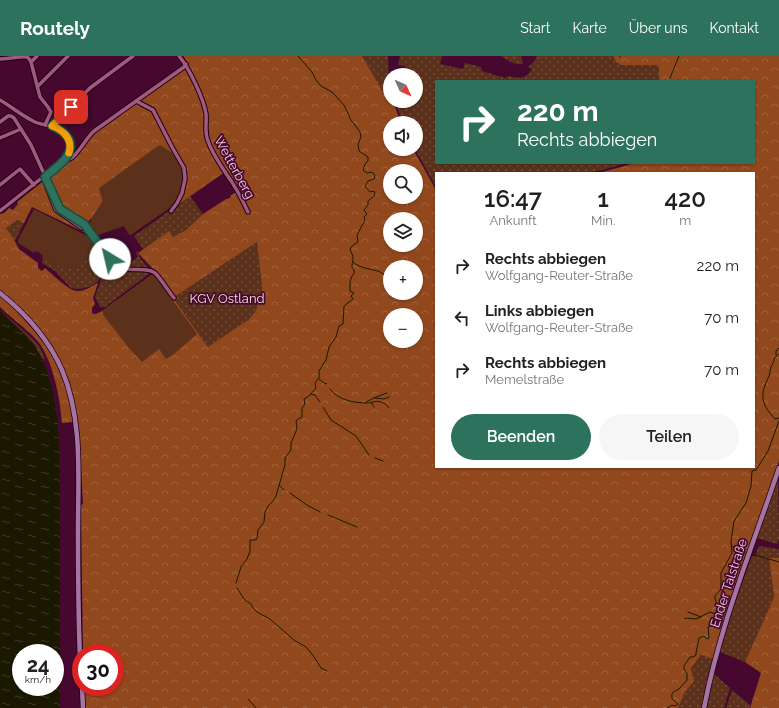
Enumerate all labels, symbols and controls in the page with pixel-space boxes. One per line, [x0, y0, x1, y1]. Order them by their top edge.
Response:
text: Routely [20, 17, 90, 39]
text: Start [520, 20, 550, 36]
text: Karte [572, 20, 607, 36]
text: Über uns [629, 20, 688, 36]
text: Kontakt [710, 20, 759, 36]
north arrow [383, 68, 423, 108]
map controls [383, 68, 423, 348]
pin [54, 90, 88, 124]
text: 220 m [517, 95, 599, 128]
icon: arrive [60, 96, 82, 118]
icon: right [451, 96, 503, 148]
button: sound [383, 116, 423, 156]
text: Rechts abbiegen [517, 129, 657, 150]
street label: Wetterberg [211, 133, 258, 201]
button: search [383, 164, 423, 204]
text: 16:47 [484, 184, 542, 213]
text: 1 [598, 184, 609, 213]
text: 420 [664, 184, 706, 213]
button: layers [383, 212, 423, 252]
text: Ankunft [489, 213, 537, 228]
text: Min. [591, 213, 615, 228]
text: m [679, 213, 691, 228]
position arrow [89, 238, 131, 280]
text: Rechts abbiegen [485, 250, 606, 268]
icon: right [451, 255, 473, 277]
text: 220 m [697, 257, 739, 275]
button: + [383, 260, 423, 300]
text: Wolfgang-Reuter-Straße [485, 268, 633, 283]
park label: KGV Ostland [189, 291, 265, 306]
text: Links abbiegen [485, 302, 594, 320]
icon: left [451, 307, 473, 329]
button: − [383, 308, 423, 348]
text: 70 m [704, 309, 739, 327]
text: Wolfgang-Reuter-Straße [485, 320, 633, 335]
text: Rechts abbiegen [485, 354, 606, 372]
icon: right [451, 359, 473, 381]
text: 70 m [704, 361, 739, 379]
text: Memelstraße [485, 372, 564, 387]
button: Beenden [451, 414, 591, 460]
button: Teilen [599, 414, 739, 460]
street label: Ender Talstraße [707, 536, 750, 630]
speed limit sign: 30 [72, 644, 124, 696]
text: 24 [27, 653, 49, 677]
text: km/h [25, 674, 51, 685]

